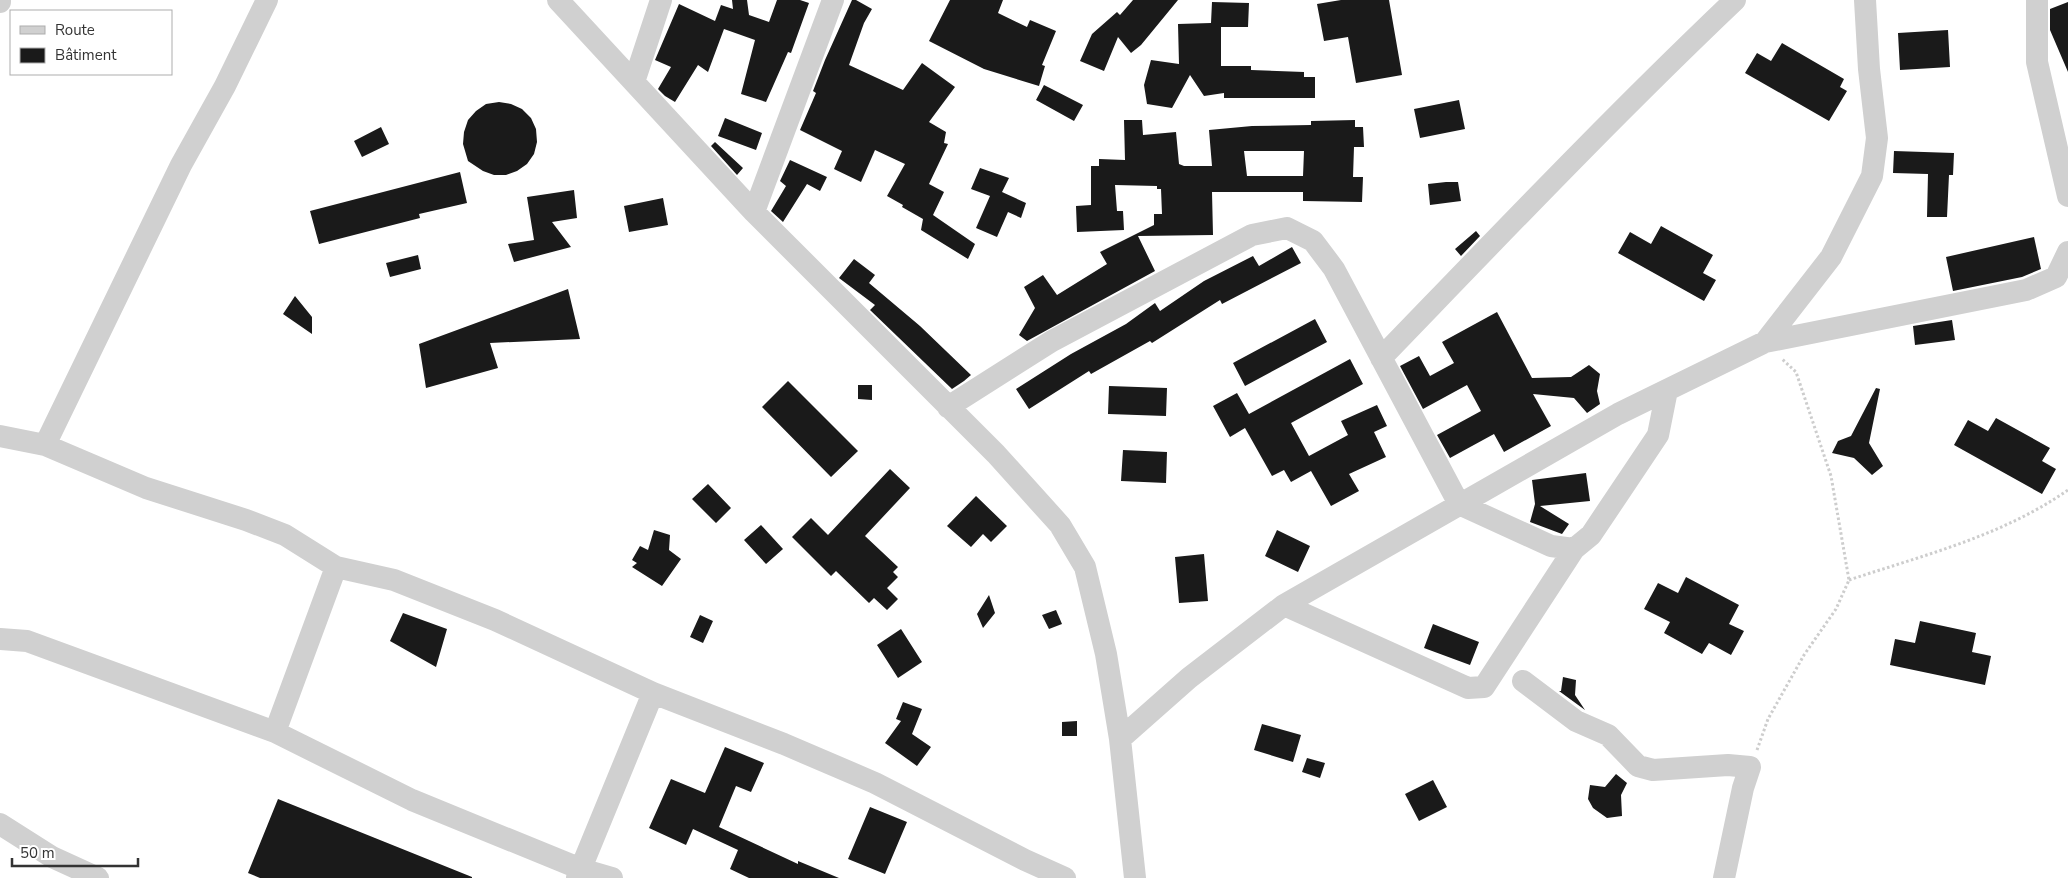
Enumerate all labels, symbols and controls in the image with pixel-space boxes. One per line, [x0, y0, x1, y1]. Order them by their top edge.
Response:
legend [10, 10, 172, 75]
text: Route [55, 20, 95, 40]
text: Bâtiment [55, 45, 117, 65]
scale bar [12, 836, 139, 868]
text: 50 m [20, 843, 55, 863]

